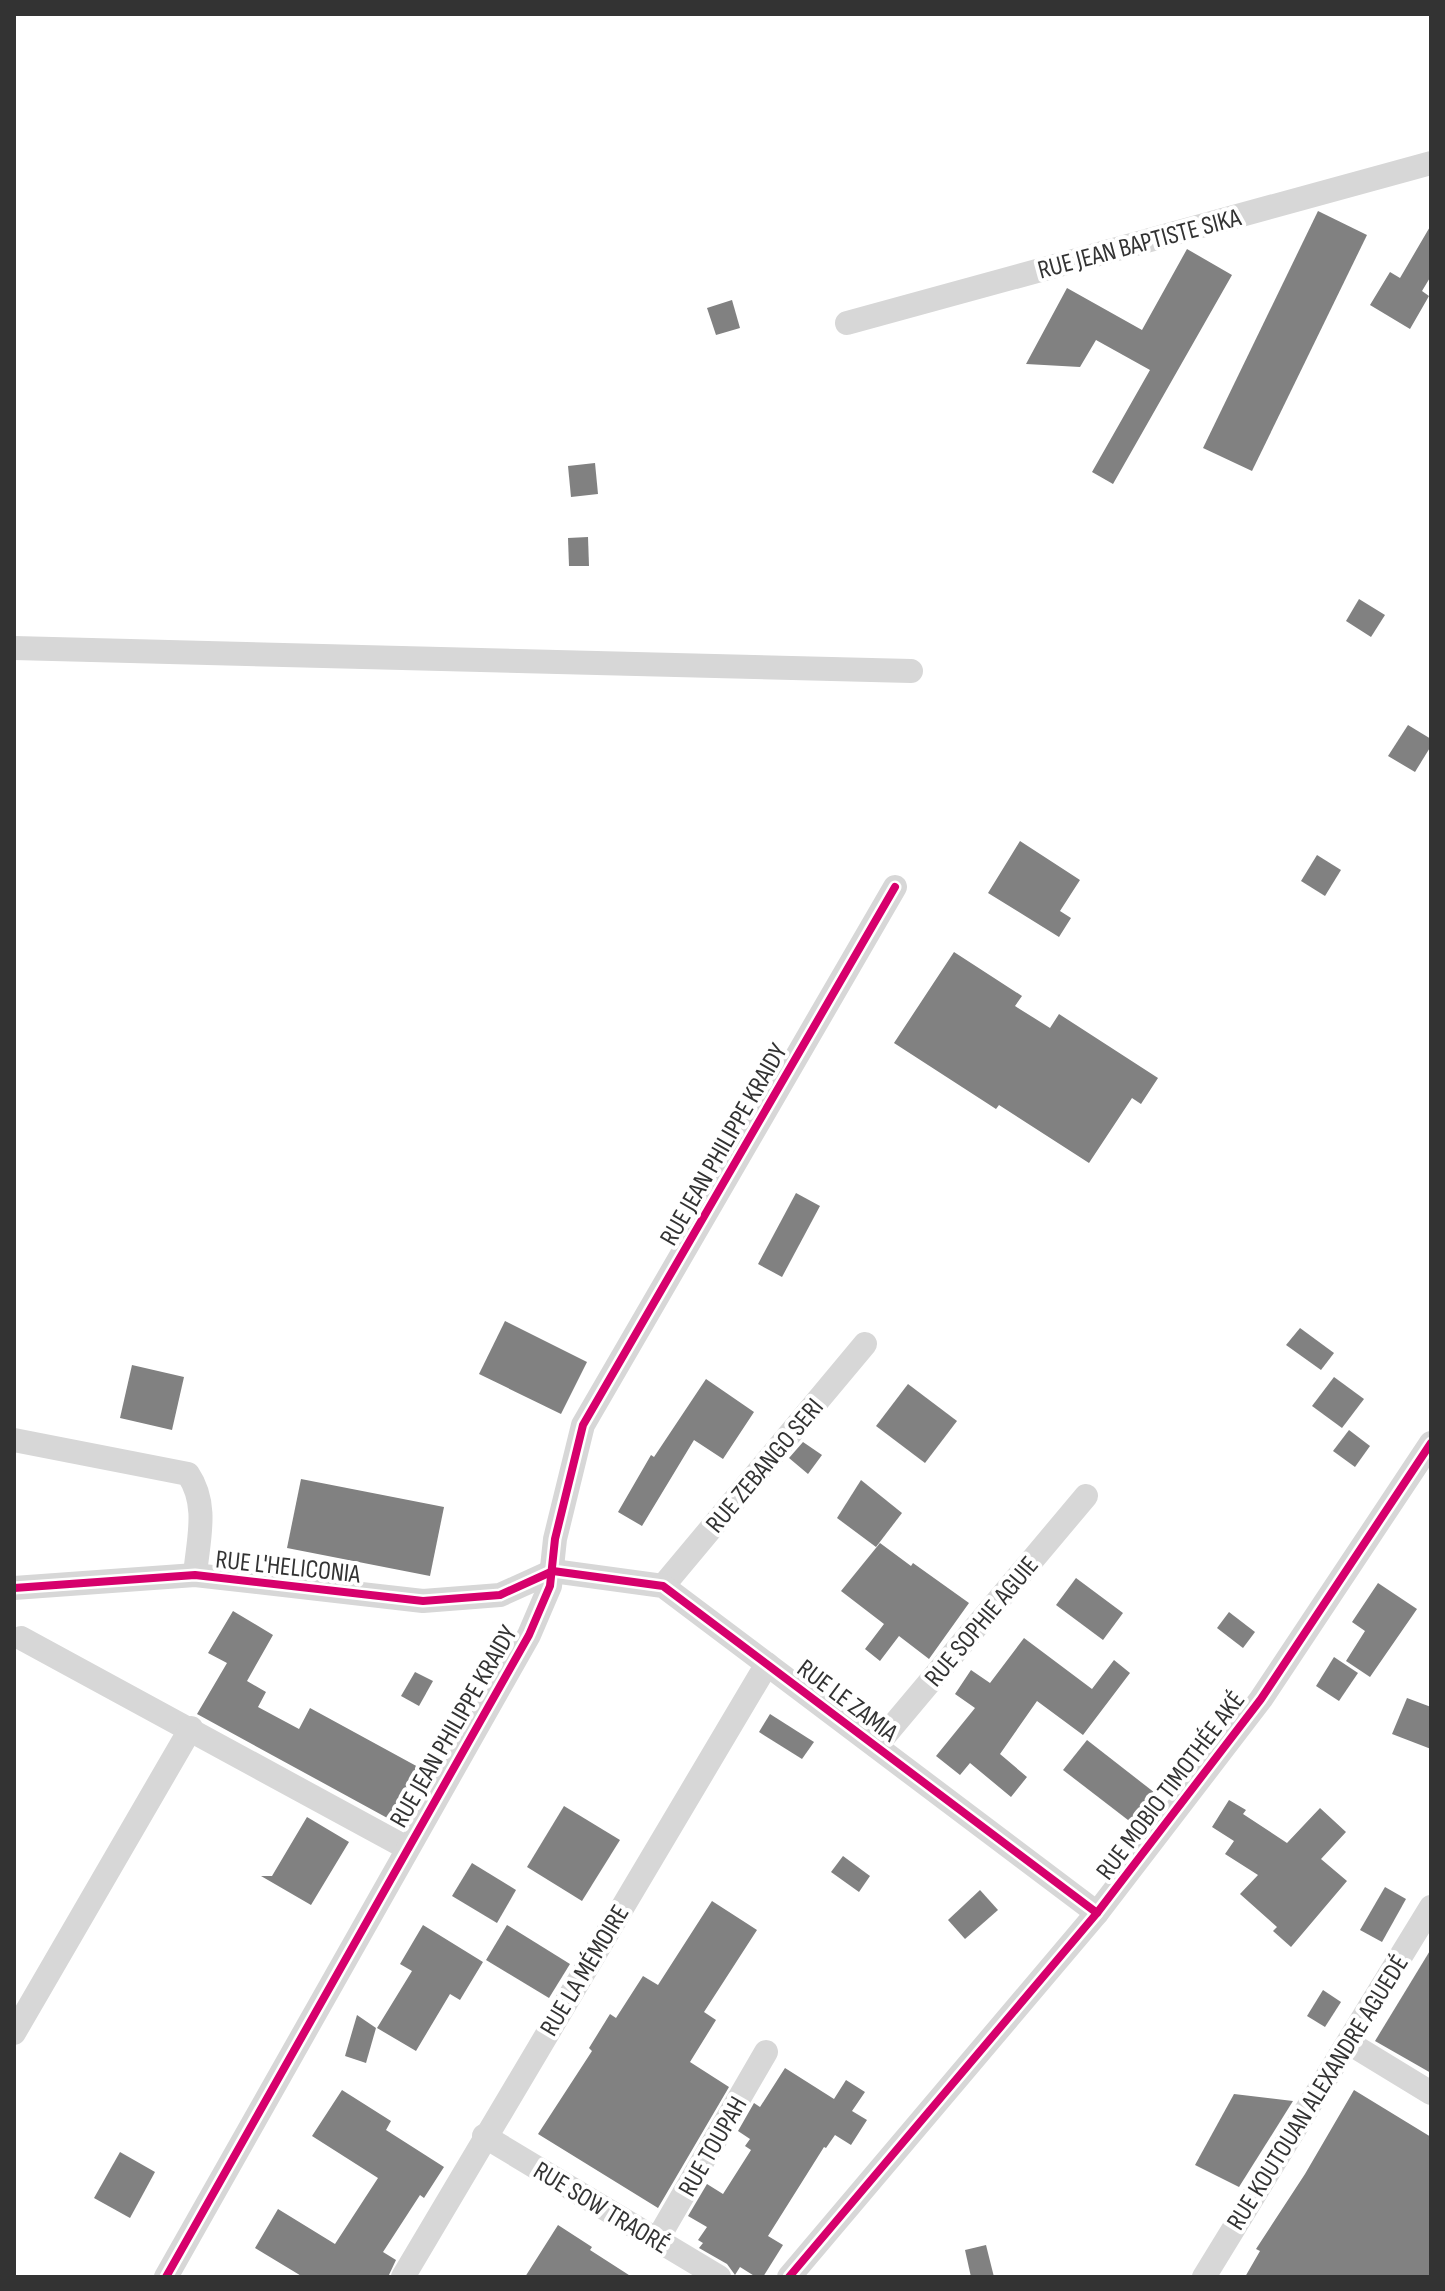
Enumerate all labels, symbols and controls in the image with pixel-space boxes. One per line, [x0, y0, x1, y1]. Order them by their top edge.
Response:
street label: RUE JEAN BAPTISTE SIKA [1034, 202, 1245, 286]
street label: RUE JEAN PHILIPPE KRAIDY [654, 1038, 795, 1251]
street label: RUE ZEBANGO SERI [700, 1392, 830, 1540]
street label: RUE L'HELICONIA [214, 1544, 363, 1591]
street label: RUE SOPHIE AGUIE [919, 1551, 1046, 1693]
street label: RUE JEAN PHILIPPE KRAIDY [384, 1620, 525, 1833]
street label: RUE LE ZAMIA [791, 1653, 904, 1750]
street label: RUE MOBIO TIMOTHÉE AKÉ [1090, 1686, 1252, 1886]
street label: RUE LA MÉMOIRE [534, 1900, 636, 2042]
street label: RUE KOUTOUAN ALEXANDRE AGUEDÉ [1221, 1950, 1416, 2236]
street label: RUE TOUPAH [672, 2091, 754, 2202]
street label: RUE SOW TRAORÉ [528, 2156, 675, 2261]

